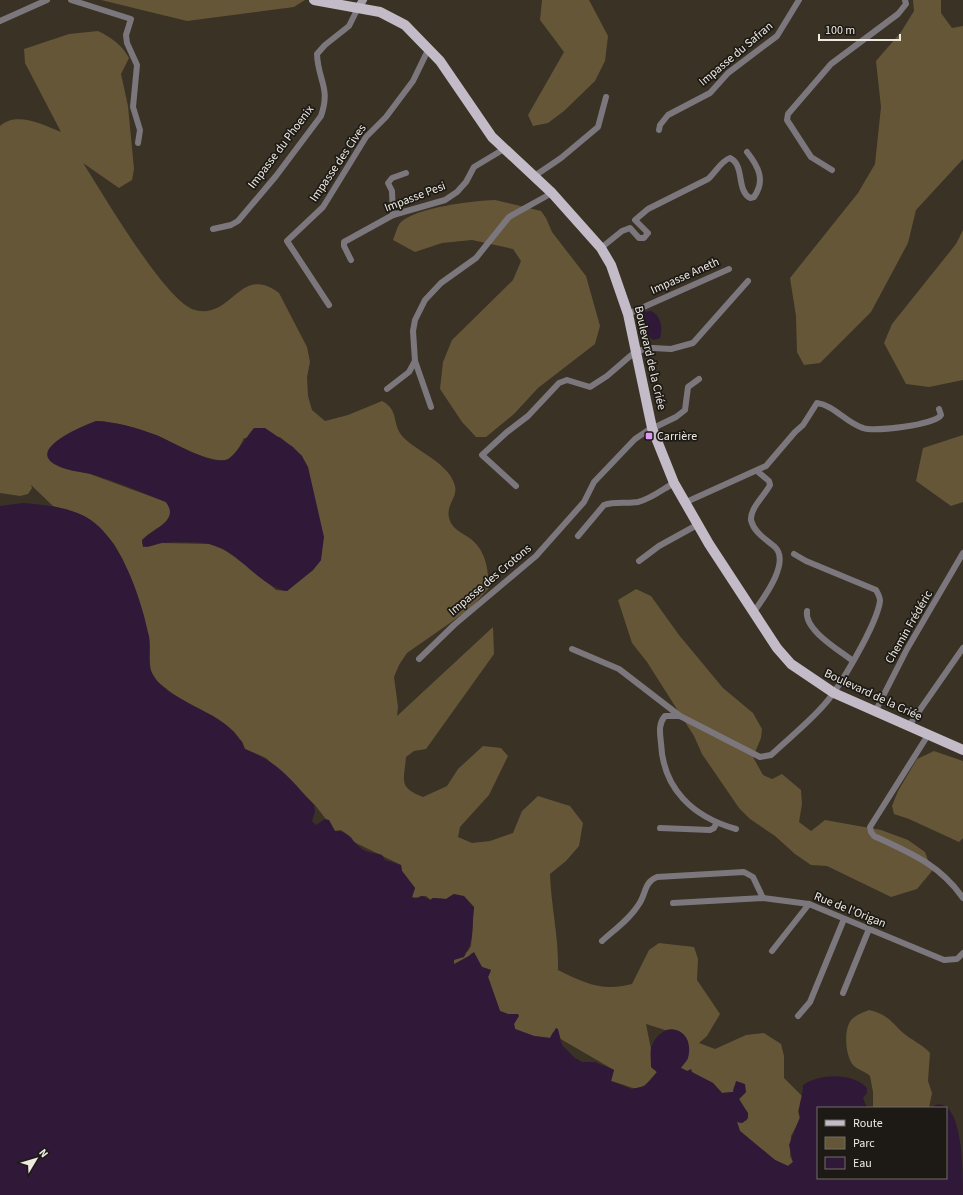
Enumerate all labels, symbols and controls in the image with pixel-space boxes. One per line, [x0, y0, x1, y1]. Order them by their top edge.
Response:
scale bar [819, 16, 900, 42]
street label: Impasse du Safran [695, 18, 777, 90]
text: 100 m [825, 22, 855, 39]
street label: Impasse du Phoenix [244, 101, 318, 192]
street label: Impasse des Cives [306, 121, 370, 205]
street label: Impasse Pesi [382, 177, 448, 216]
street label: Impasse Aneth [648, 253, 722, 299]
street label: Boulevard de la Criée [630, 304, 670, 412]
place label: Carrière [657, 428, 697, 445]
marker: Carrière [644, 431, 654, 441]
street label: Impasse des Crotons [445, 540, 535, 620]
street label: Chemin Frédéric [881, 587, 937, 667]
street label: Boulevard de la Criée [821, 665, 925, 725]
street label: Rue de l'Origan [811, 888, 889, 932]
legend [817, 1107, 947, 1179]
text: Route [853, 1115, 883, 1132]
text: Parc [853, 1135, 875, 1152]
north arrow [16, 1139, 56, 1179]
text: N [35, 1146, 52, 1161]
text: Eau [853, 1155, 872, 1172]

